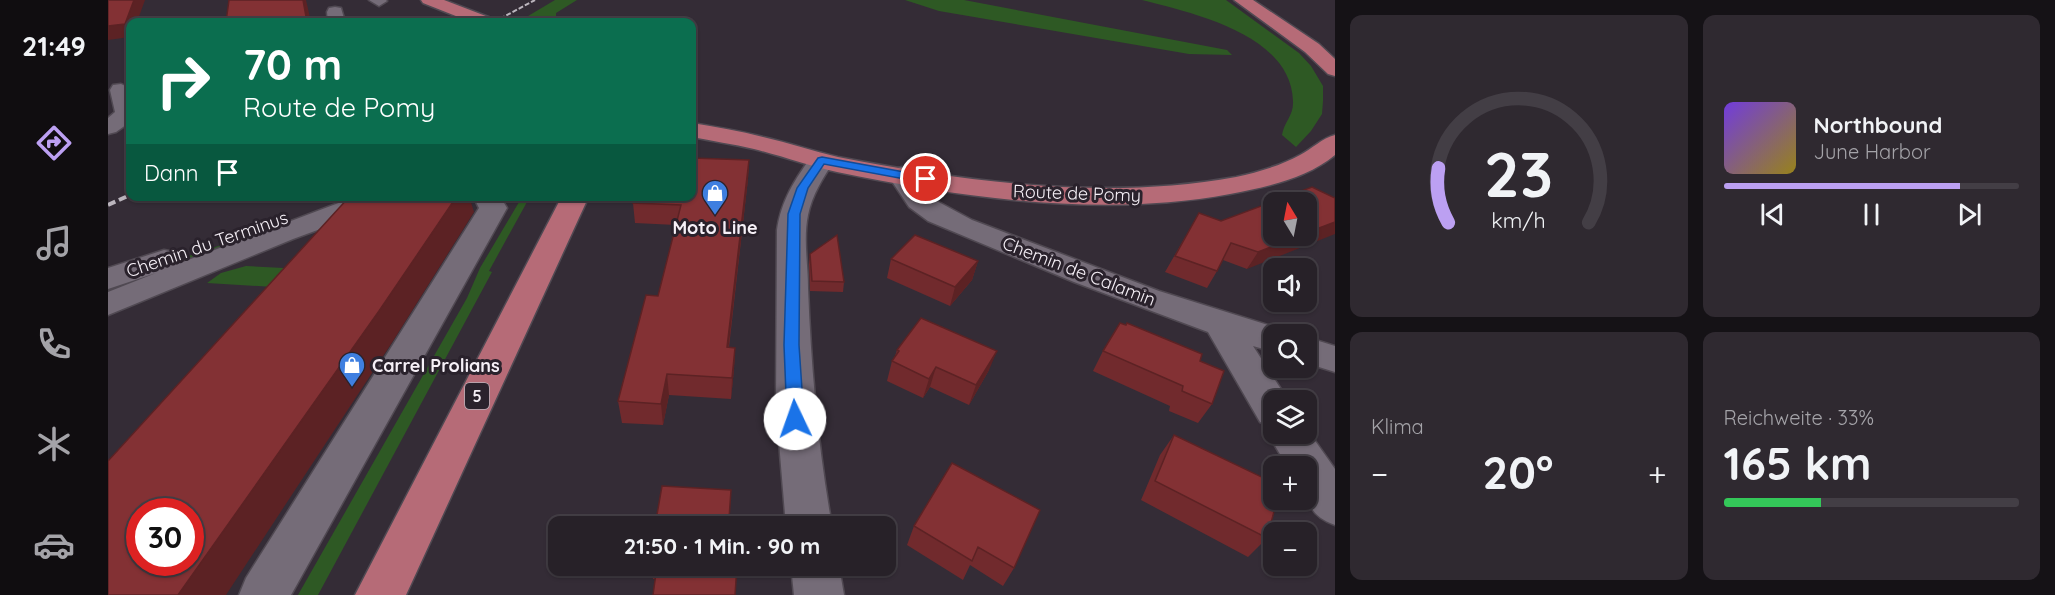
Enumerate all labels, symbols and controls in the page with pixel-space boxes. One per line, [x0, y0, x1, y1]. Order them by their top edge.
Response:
text: 21:49 [22, 29, 86, 63]
text: 70 m [243, 38, 342, 91]
icon: right [144, 42, 222, 120]
text: Route de Pomy [243, 90, 435, 124]
text: Northbound [1814, 111, 1942, 139]
icon: directions [33, 122, 75, 164]
text: 23 [1484, 135, 1553, 213]
text: June Harbor [1814, 139, 1931, 164]
pin [900, 153, 951, 204]
icon: arrive [211, 156, 244, 189]
text: Dann [144, 159, 199, 187]
icon: arrive [909, 162, 942, 195]
shop icon: Moto Line [700, 178, 730, 216]
street label: Route de Pomy [1013, 179, 1141, 207]
north arrow [1263, 192, 1317, 246]
map controls [1263, 192, 1317, 576]
icon: previous [1756, 198, 1789, 231]
icon: pause [1855, 198, 1888, 231]
icon: next [1953, 198, 1986, 231]
street label: Chemin du Terminus [123, 206, 291, 282]
text: km/h [1492, 208, 1546, 234]
place label: Moto Line [672, 216, 758, 239]
icon: music [33, 222, 75, 264]
street label: Chemin de Calamin [999, 231, 1159, 311]
button: sound [1263, 258, 1317, 312]
icon: phone [33, 323, 75, 365]
button: search [1263, 324, 1317, 378]
shop icon: Carrel Prolians [337, 350, 367, 388]
place label: Carrel Prolians [372, 354, 500, 377]
road number: 5 [465, 383, 489, 409]
position arrow [763, 387, 827, 451]
button: layers [1263, 390, 1317, 444]
text: Reichweite · 33% [1724, 405, 1874, 430]
text: Klima [1371, 414, 1424, 439]
icon: climate [33, 423, 75, 465]
text: 165 km [1724, 435, 1872, 491]
text: 20° [1483, 444, 1553, 500]
text: − [1371, 453, 1388, 494]
text: + [1648, 453, 1666, 494]
button: + [1263, 456, 1317, 510]
speed limit sign: 30 [126, 498, 204, 576]
button: − [1263, 522, 1317, 576]
icon: car [33, 524, 75, 566]
text: 21:50 · 1 Min. · 90 m [624, 532, 820, 560]

